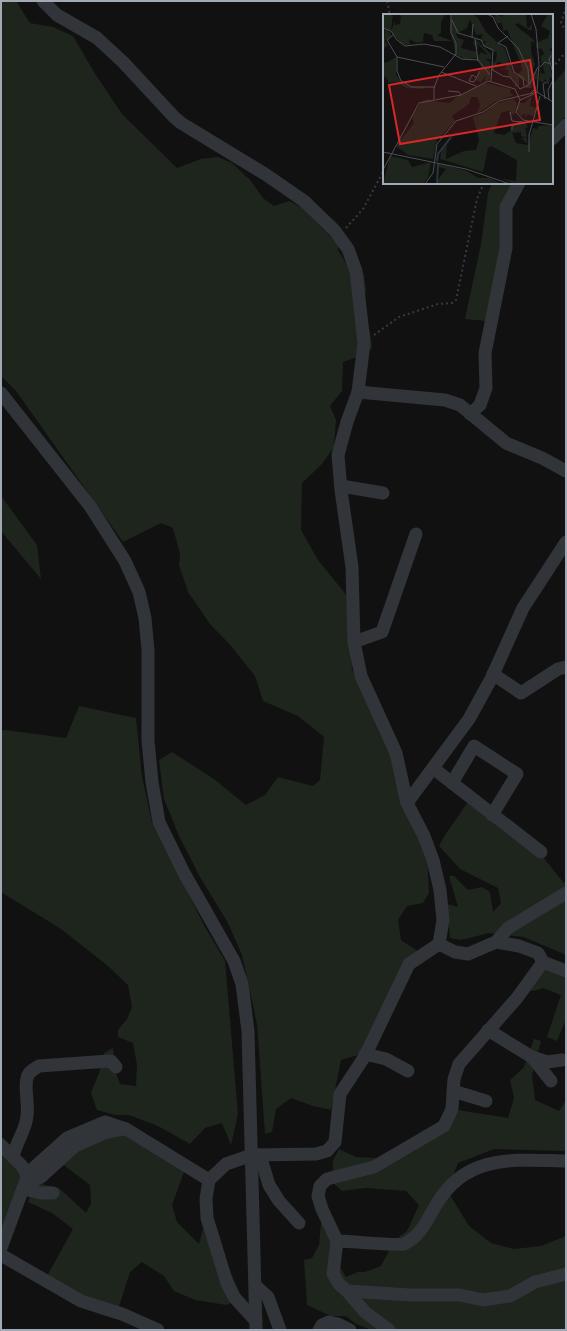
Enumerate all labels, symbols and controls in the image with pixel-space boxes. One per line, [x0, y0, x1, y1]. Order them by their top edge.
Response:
inset map [383, 14, 553, 184]

